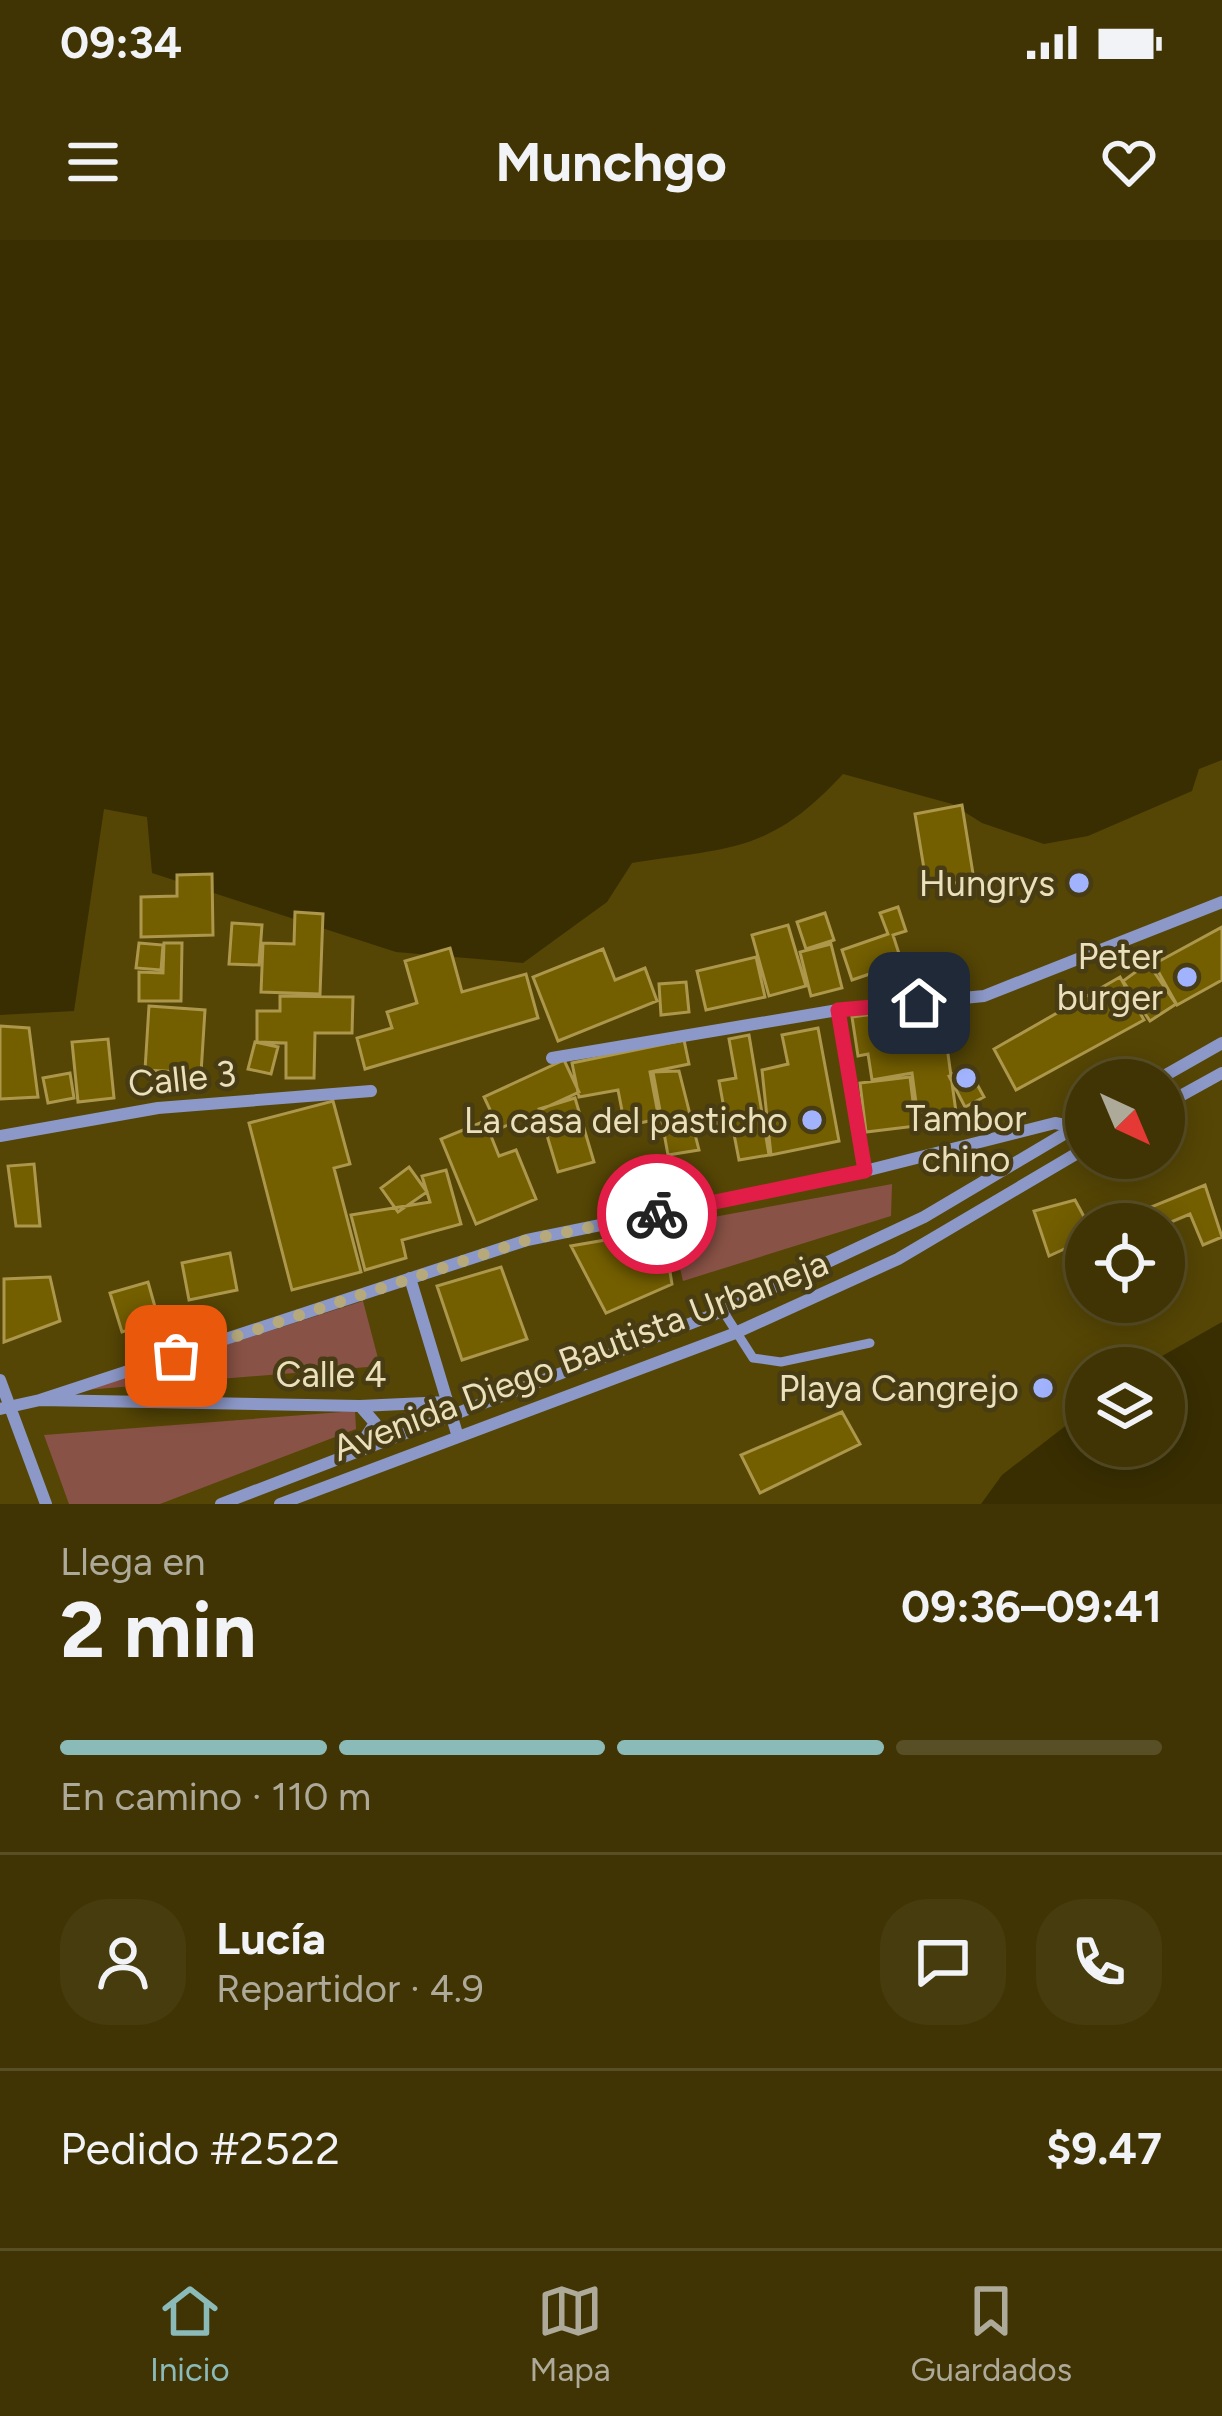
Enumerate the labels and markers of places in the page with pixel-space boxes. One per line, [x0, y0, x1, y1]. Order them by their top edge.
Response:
place label: Hungrys [919, 862, 1055, 905]
marker: Hungrys [1066, 870, 1092, 896]
place label: Peter burger [1057, 935, 1163, 1019]
pin [868, 952, 970, 1054]
marker: Peter burger [1174, 964, 1200, 990]
marker: Tambor chino [953, 1065, 979, 1091]
place label: Tambor chino [906, 1097, 1026, 1181]
place label: La casa del pasticho [464, 1099, 788, 1142]
marker: La casa del pasticho [799, 1107, 825, 1133]
pin [125, 1305, 227, 1407]
place label: Playa Cangrejo [778, 1367, 1019, 1410]
marker: Playa Cangrejo [1030, 1375, 1056, 1401]

